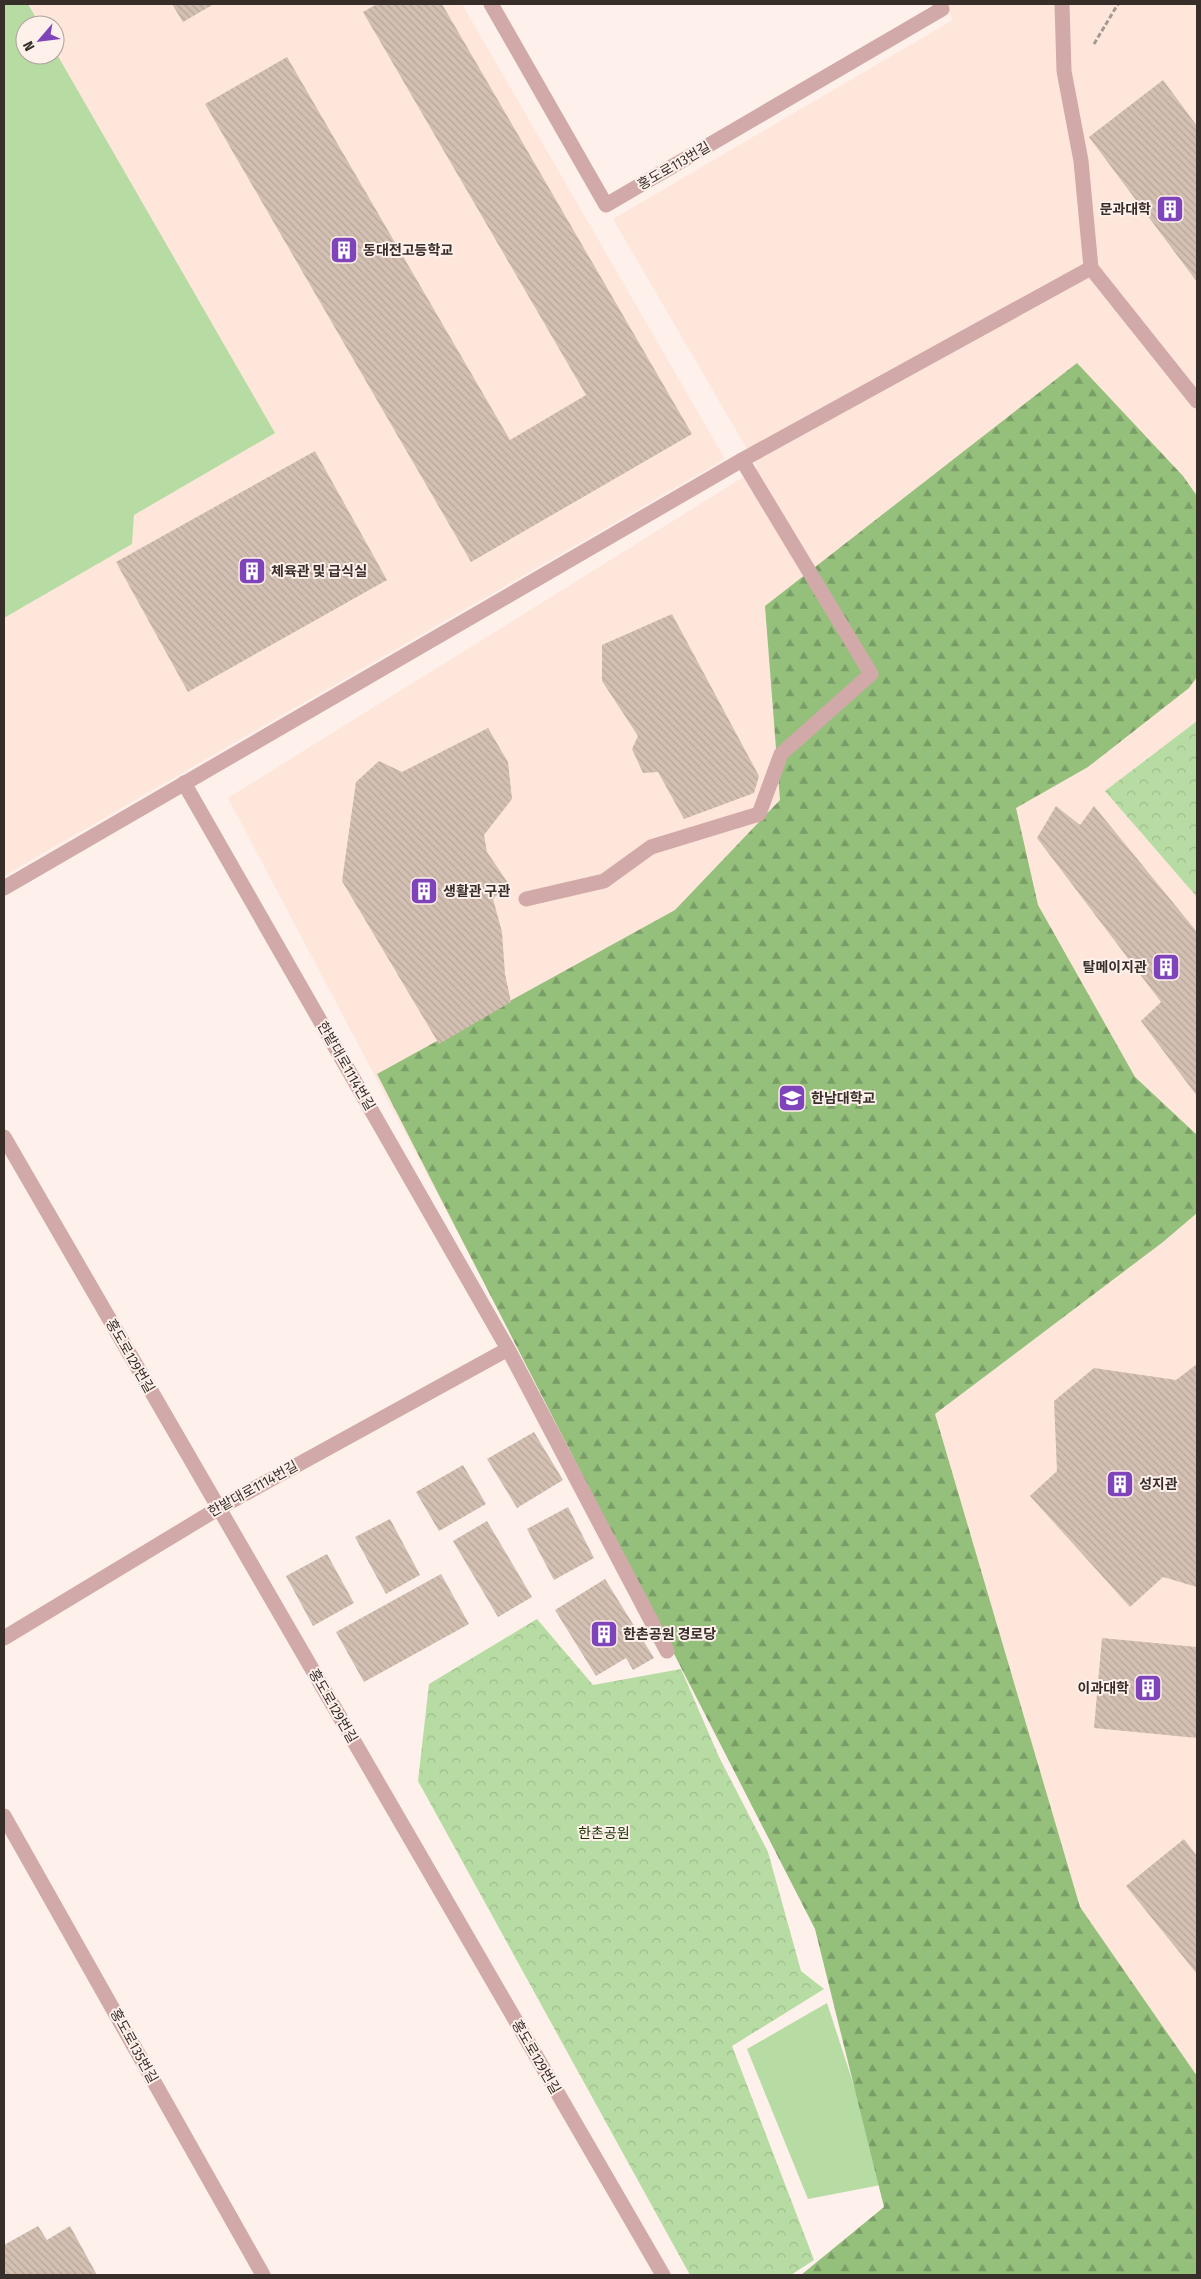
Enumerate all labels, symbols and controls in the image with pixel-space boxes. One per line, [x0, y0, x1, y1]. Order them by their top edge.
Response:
north arrow [15, 15, 65, 65]
text: N [19, 38, 38, 54]
street label: 홍도로113번길 [634, 138, 714, 194]
building icon: 문과대학 [1155, 194, 1185, 224]
place label: 문과대학 [1099, 201, 1151, 218]
building icon: 동대전고등학교 [329, 235, 359, 265]
place label: 동대전고등학교 [363, 242, 453, 259]
building icon: 체육관 및 급식실 [237, 556, 267, 586]
place label: 체육관 및 급식실 [271, 563, 367, 580]
building icon: 생활관 구관 [409, 876, 439, 906]
place label: 생활관 구관 [443, 883, 510, 900]
building icon: 탈메이지관 [1151, 952, 1181, 982]
place label: 탈메이지관 [1083, 959, 1147, 976]
street label: 한밭대로1114번길 [314, 1018, 378, 1114]
school or university icon: 한남대학교 [777, 1083, 807, 1113]
place label: 한남대학교 [811, 1090, 876, 1107]
street label: 홍도로129번길 [102, 1316, 158, 1396]
street label: 한밭대로1114번길 [205, 1457, 301, 1521]
building icon: 성지관 [1105, 1469, 1135, 1499]
place label: 성지관 [1139, 1476, 1178, 1493]
building icon: 한촌공원 경로당 [589, 1619, 619, 1649]
place label: 한촌공원 경로당 [623, 1626, 716, 1643]
street label: 홍도로129번길 [305, 1666, 361, 1746]
building icon: 이과대학 [1133, 1673, 1163, 1703]
place label: 이과대학 [1077, 1680, 1129, 1697]
park label: 한촌공원 [578, 1825, 630, 1842]
street label: 홍도로135번길 [107, 2006, 161, 2086]
street label: 홍도로129번길 [508, 2017, 564, 2097]

